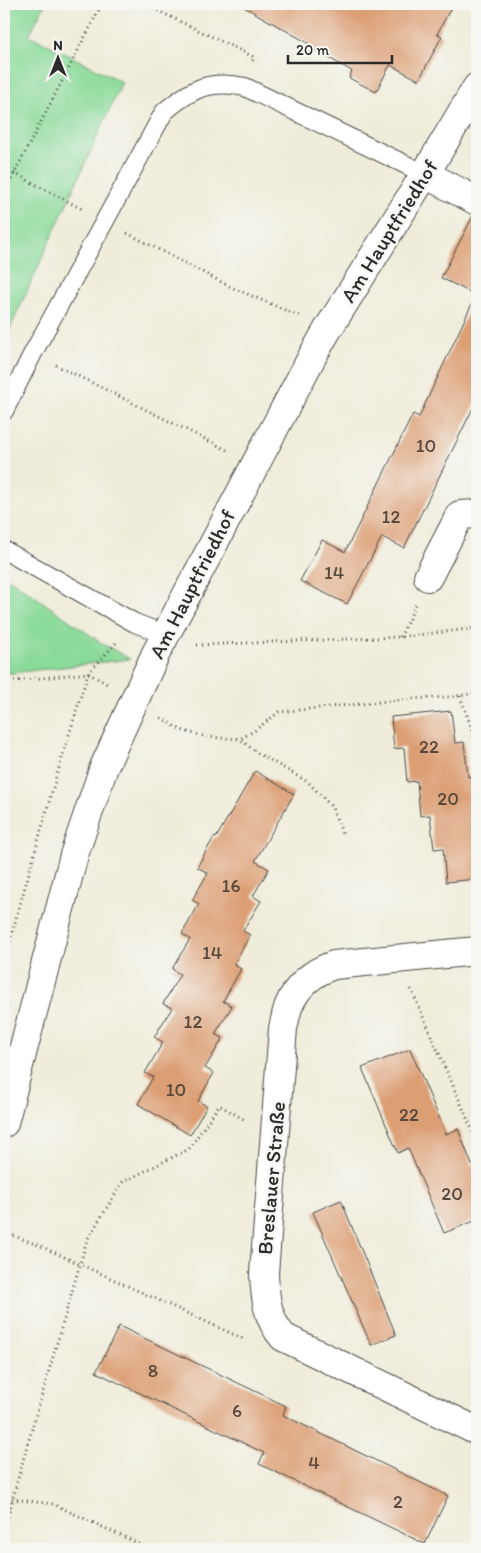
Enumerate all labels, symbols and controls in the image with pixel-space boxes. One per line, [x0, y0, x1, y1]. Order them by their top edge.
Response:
north arrow [32, 32, 82, 82]
scale bar [288, 32, 392, 64]
text: N [53, 37, 63, 54]
text: 20 m [296, 41, 330, 59]
street label: Am Hauptfriedhof [335, 155, 443, 307]
house number: 10 [416, 434, 436, 457]
street label: Am Hauptfriedhof [144, 505, 240, 663]
house number: 12 [382, 505, 400, 528]
house number: 14 [324, 561, 344, 584]
house number: 22 [419, 735, 439, 758]
house number: 20 [437, 787, 459, 810]
house number: 16 [222, 874, 240, 897]
house number: 14 [202, 941, 222, 964]
house number: 12 [184, 1010, 202, 1033]
house number: 10 [166, 1078, 186, 1101]
street label: Breslauer Straße [252, 1100, 290, 1256]
house number: 22 [399, 1103, 419, 1126]
house number: 20 [441, 1182, 463, 1205]
house number: 8 [148, 1359, 158, 1382]
house number: 6 [232, 1399, 242, 1422]
house number: 4 [308, 1451, 320, 1474]
house number: 2 [393, 1490, 403, 1513]

